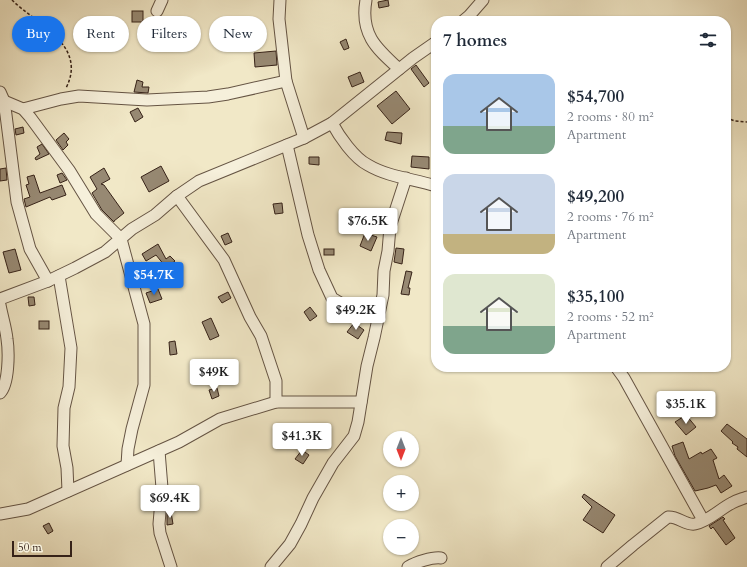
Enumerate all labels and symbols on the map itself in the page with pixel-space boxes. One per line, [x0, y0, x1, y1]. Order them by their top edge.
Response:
pin: $76.5K [335, 208, 401, 242]
pin: $54.7K [121, 262, 187, 296]
pin: $49.2K [323, 297, 389, 331]
pin: $49K [190, 359, 238, 393]
pin: $35.1K [653, 391, 719, 425]
pin: $41.3K [269, 423, 335, 457]
north arrow [383, 431, 419, 467]
pin: $69.4K [137, 485, 203, 519]
scale bar [12, 539, 72, 558]

